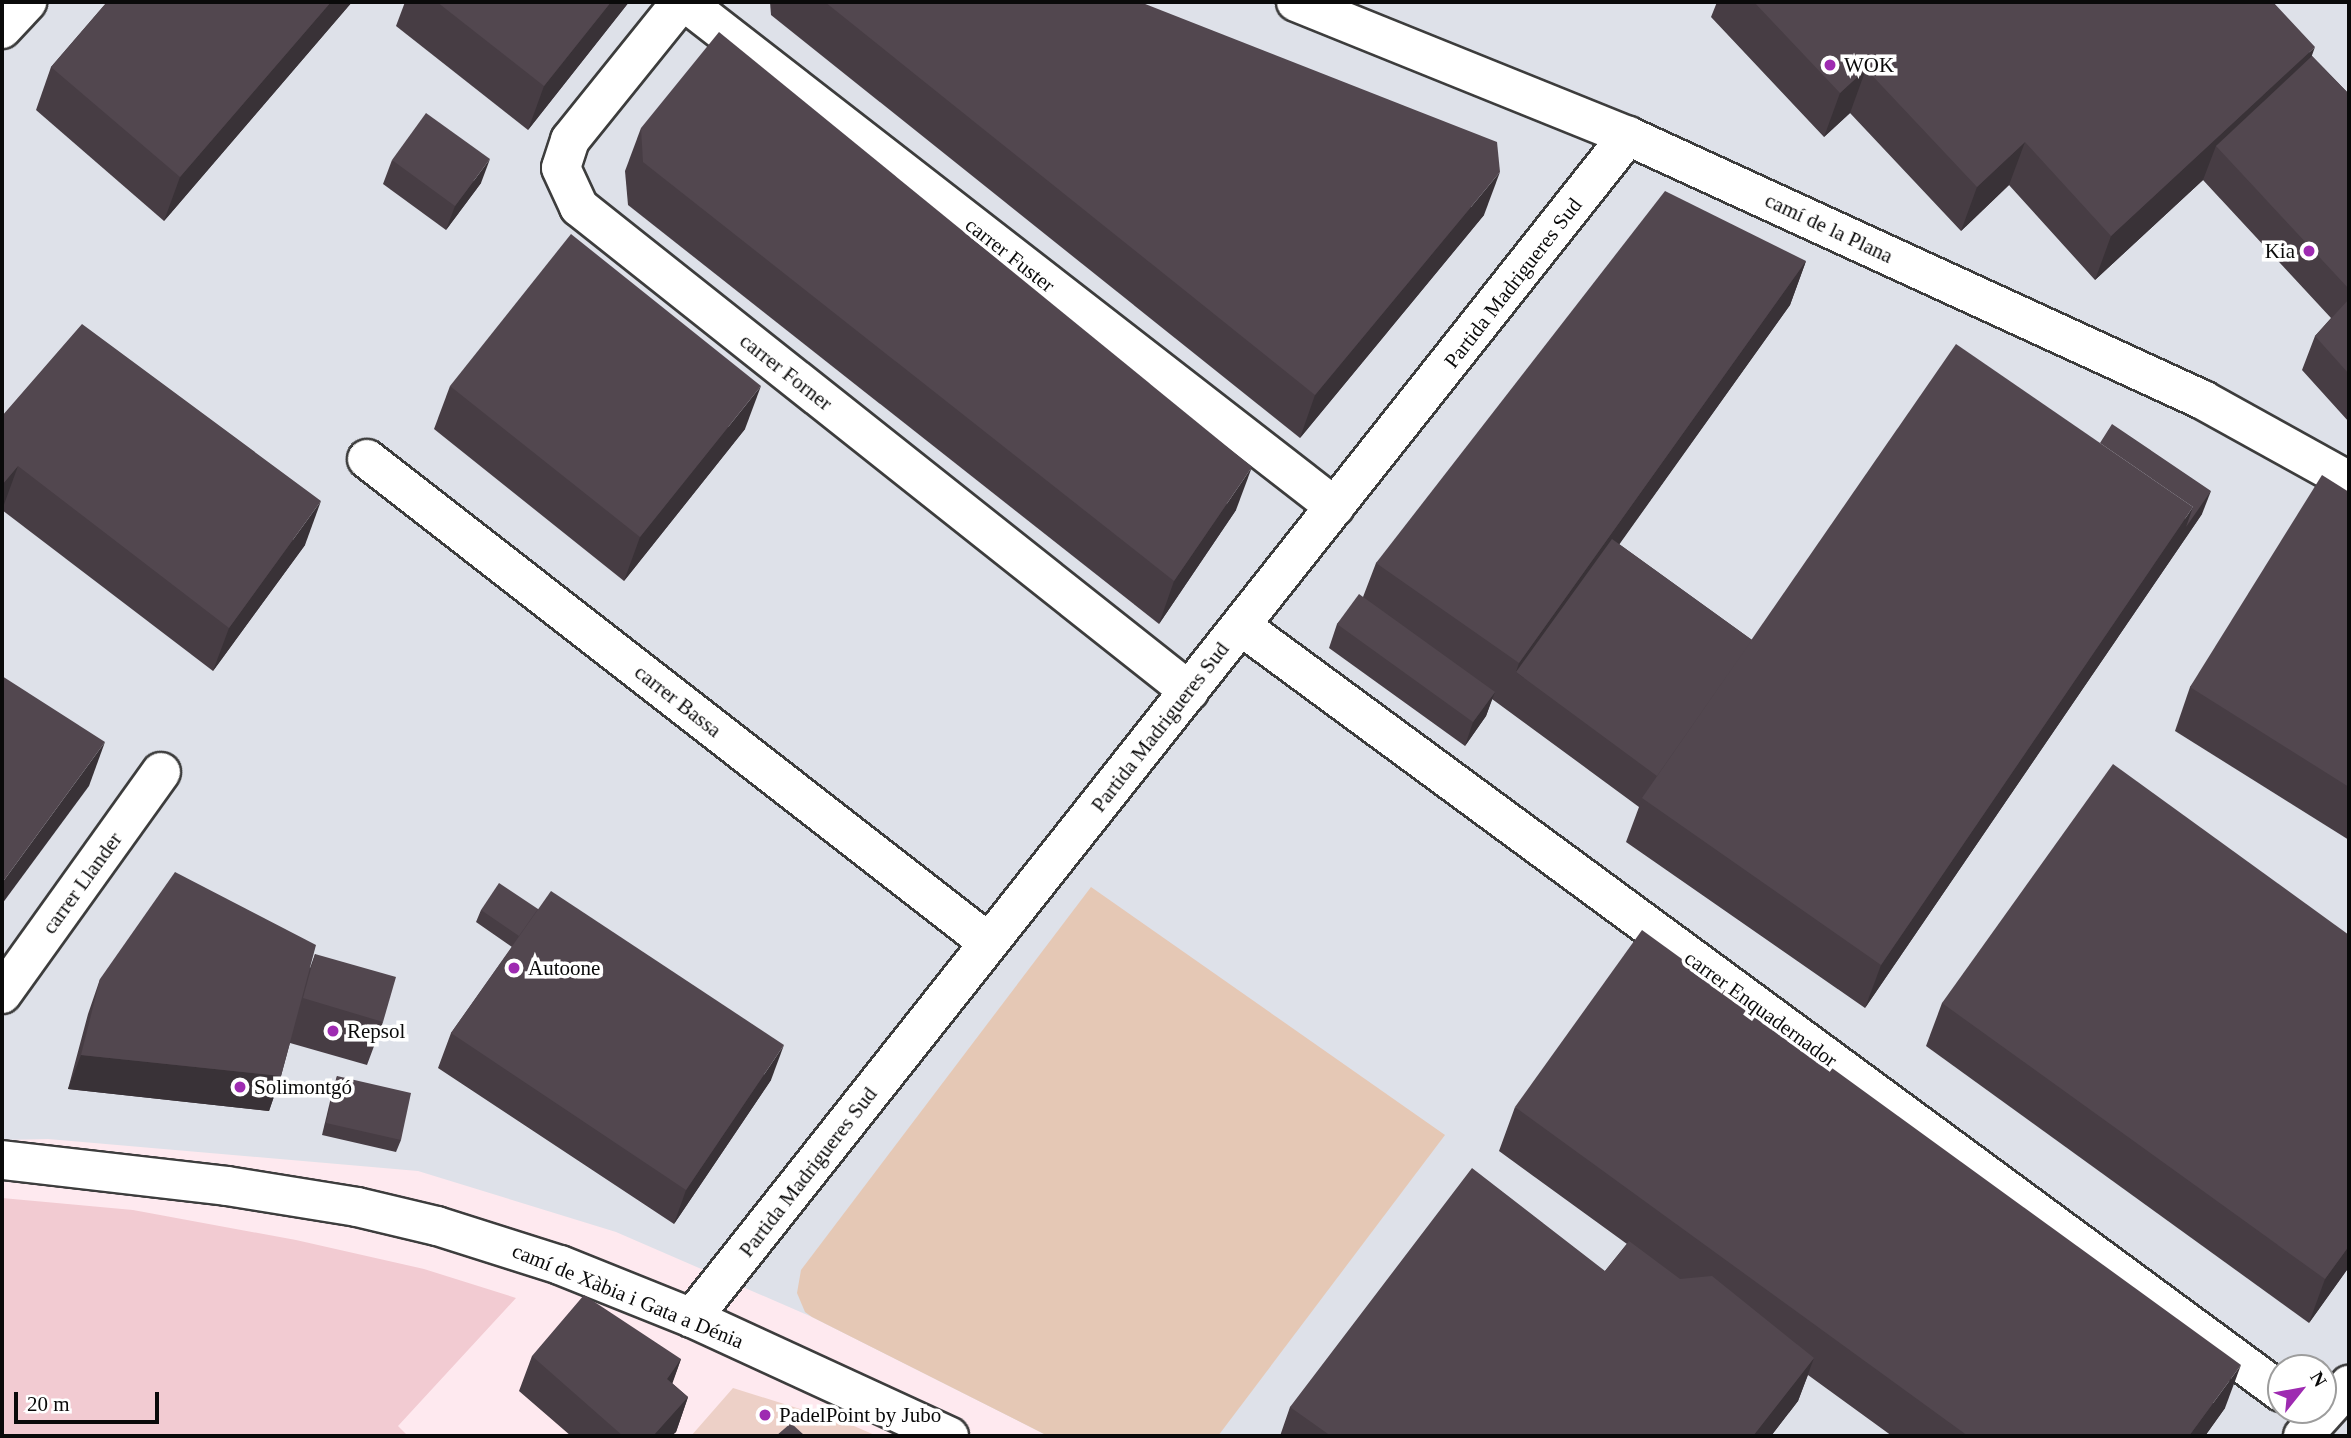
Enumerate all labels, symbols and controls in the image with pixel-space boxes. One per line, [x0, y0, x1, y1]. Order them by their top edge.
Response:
place label: WOK [1844, 52, 1894, 78]
marker: WOK [1822, 57, 1838, 73]
street label: camí de la Plana [1761, 187, 1897, 269]
street label: Partida Madrigueres Sud [1439, 193, 1587, 373]
street label: carrer Fuster [960, 212, 1060, 298]
place label: Kia [2265, 238, 2295, 264]
marker: Kia [2301, 243, 2317, 259]
street label: carrer Forner [735, 328, 837, 416]
street label: Partida Madrigueres Sud [1086, 637, 1234, 817]
street label: carrer Bassa [630, 659, 726, 743]
street label: carrer Llander [37, 827, 127, 939]
street label: carrer Enquadernador [1680, 945, 1842, 1073]
place label: Autoone [528, 955, 600, 981]
marker: Autoone [506, 960, 522, 976]
place label: Repsol [347, 1018, 405, 1044]
marker: Repsol [325, 1023, 341, 1039]
place label: Solimontgó [254, 1074, 352, 1100]
marker: Solimontgó [232, 1079, 248, 1095]
street label: Partida Madrigueres Sud [734, 1082, 882, 1262]
street label: camí de Xàbia i Gata a Dénia [509, 1238, 747, 1354]
north arrow [2267, 1354, 2337, 1424]
text: N [2306, 1368, 2331, 1390]
scale bar [18, 1378, 163, 1422]
text: 20 m [27, 1392, 70, 1416]
place label: PadelPoint by Jubo [779, 1402, 941, 1428]
marker: PadelPoint by Jubo [757, 1407, 773, 1423]

